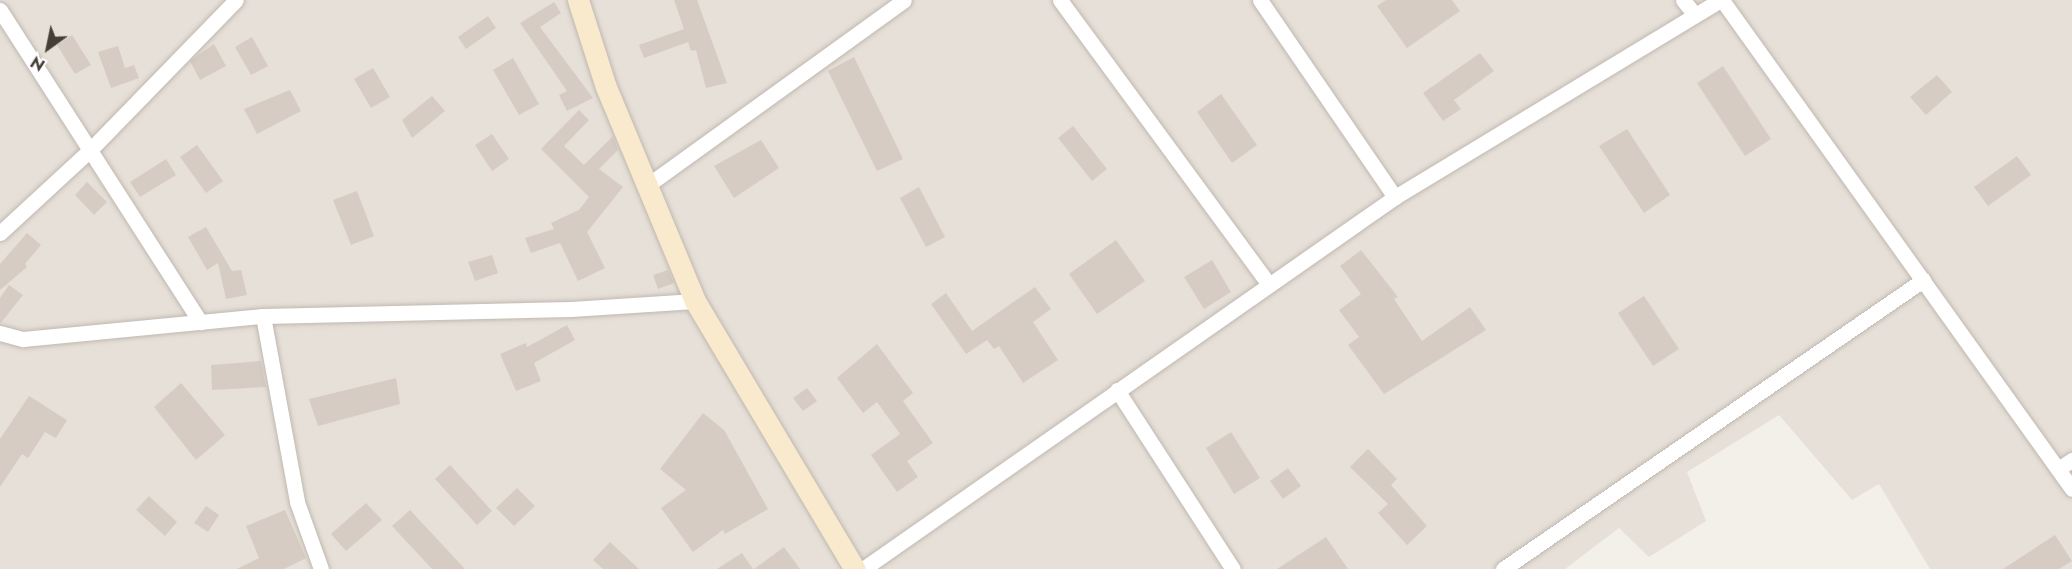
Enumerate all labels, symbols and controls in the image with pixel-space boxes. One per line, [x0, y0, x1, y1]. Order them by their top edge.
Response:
north arrow [18, 18, 78, 78]
text: N [26, 50, 50, 77]

